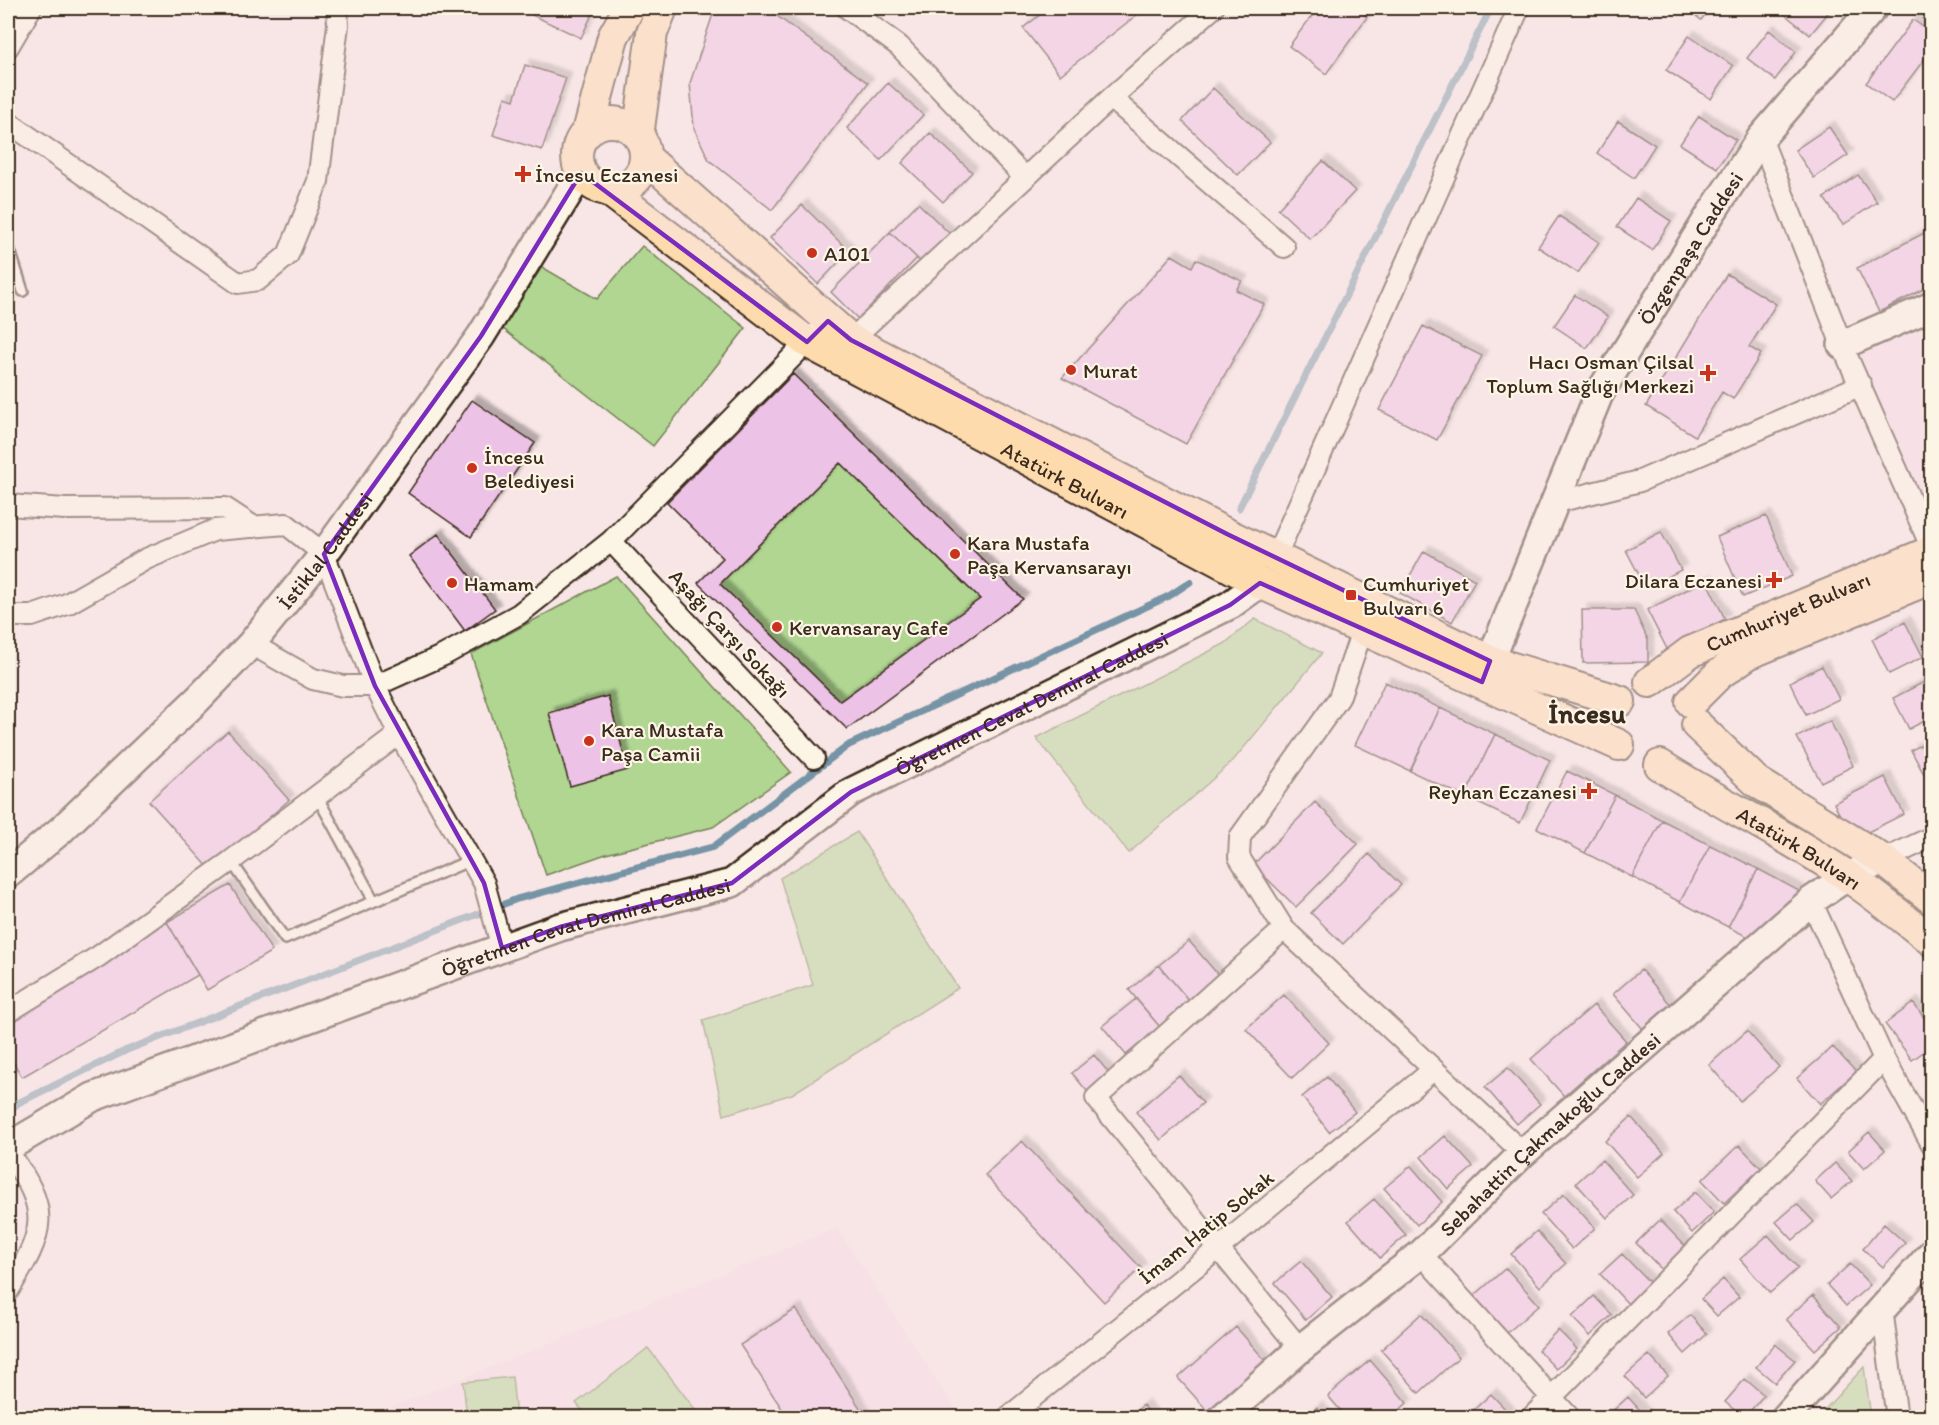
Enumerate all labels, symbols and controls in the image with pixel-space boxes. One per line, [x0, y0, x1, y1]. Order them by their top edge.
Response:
place label: İncesu Eczanesi [535, 162, 678, 187]
marker: İncesu Eczanesi [516, 167, 530, 181]
street label: Özgenpaşa Caddesi [1633, 167, 1748, 329]
place label: A101 [824, 241, 870, 266]
marker: A101 [805, 246, 819, 260]
place label: Hacı Osman Çilsal Toplum Sağlığı Merkezi [1486, 349, 1694, 398]
place label: Murat [1083, 358, 1138, 383]
marker: Murat [1064, 363, 1078, 377]
marker: Hacı Osman Çilsal Toplum Sağlığı Merkezi [1699, 364, 1717, 382]
street label: Atatürk Bulvarı [997, 435, 1133, 524]
place label: İncesu Belediyesi [484, 444, 575, 493]
marker: İncesu Belediyesi [465, 461, 479, 475]
street label: İstiklal Caddesi [272, 487, 377, 614]
place label: Kara Mustafa Paşa Kervansarayı [967, 530, 1132, 579]
marker: Kara Mustafa Paşa Kervansarayı [948, 547, 962, 561]
street label: Aşağı Çarşı Sokağı [664, 564, 796, 702]
street label: Cumhuriyet Bulvarı [1702, 566, 1874, 657]
place label: Dilara Eczanesi [1625, 568, 1762, 593]
place label: Hamam [464, 571, 534, 596]
place label: Cumhuriyet Bulvarı 6 [1363, 571, 1469, 620]
marker: Dilara Eczanesi [1767, 573, 1781, 587]
marker: Hamam [445, 576, 459, 590]
marker: Cumhuriyet Bulvarı 6 [1344, 588, 1358, 602]
place label: Kervansaray Cafe [789, 615, 948, 640]
marker: Kervansaray Cafe [770, 620, 784, 634]
street label: Öğretmen Cevat Demiral Caddesi [891, 625, 1172, 781]
district label: İncesu [1548, 697, 1626, 730]
place label: Kara Mustafa Paşa Camii [601, 717, 724, 766]
marker: Kara Mustafa Paşa Camii [582, 734, 596, 748]
place label: Reyhan Eczanesi [1428, 779, 1577, 804]
marker: Reyhan Eczanesi [1582, 784, 1596, 798]
street label: Atatürk Bulvarı [1733, 801, 1866, 895]
street label: Öğretmen Cevat Demiral Caddesi [437, 872, 733, 982]
street label: Sebahattin Çakmakoğlu Caddesi [1434, 1026, 1665, 1241]
street label: İmam Hatip Sokak [1133, 1165, 1279, 1289]

